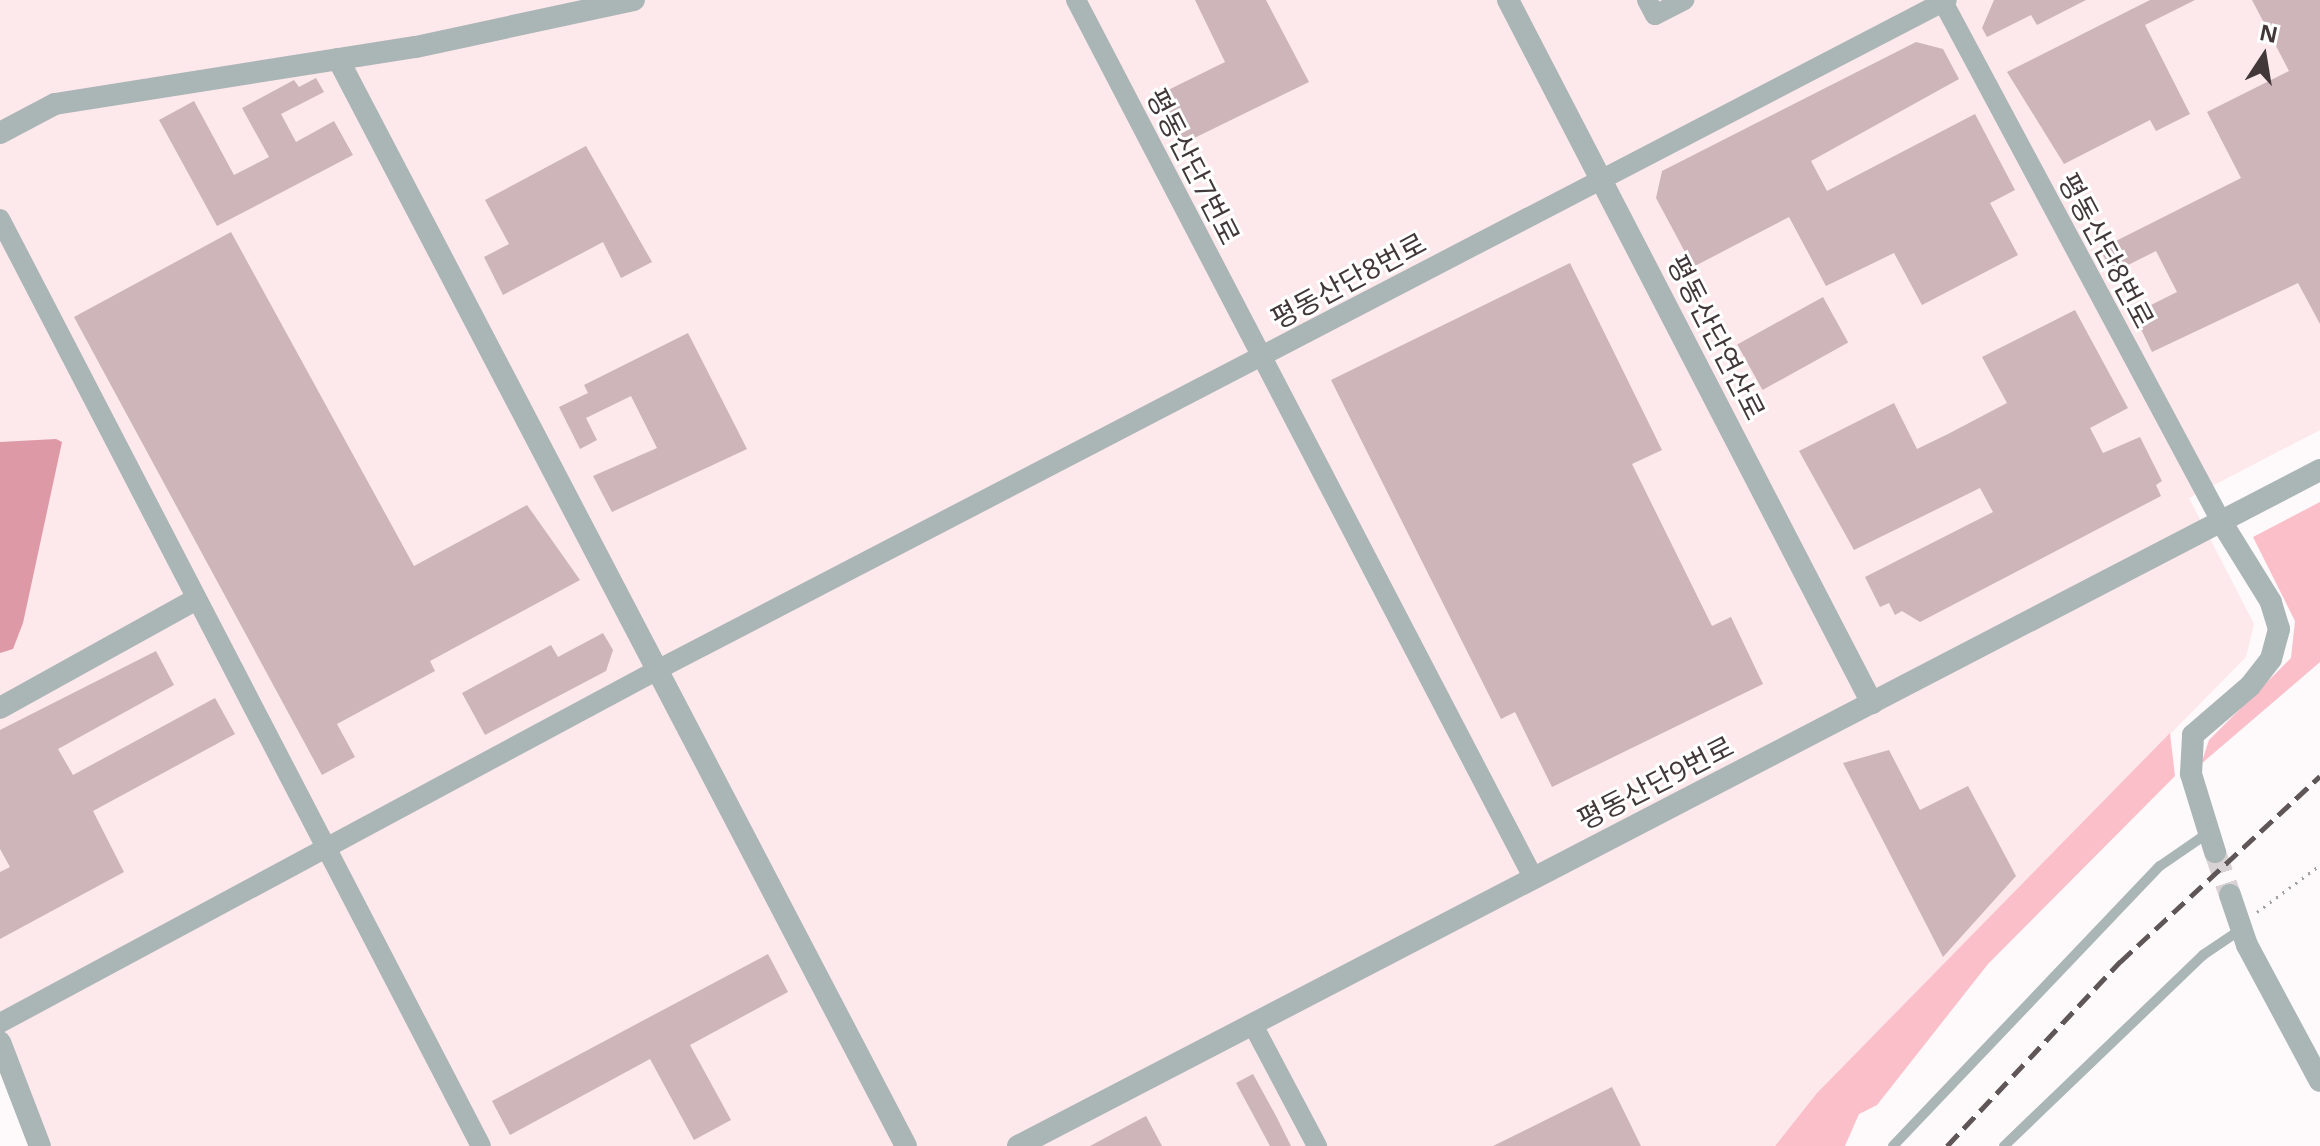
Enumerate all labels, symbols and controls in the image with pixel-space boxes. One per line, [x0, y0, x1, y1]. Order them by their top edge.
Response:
north arrow [2224, 16, 2304, 96]
text: N [2257, 16, 2281, 49]
street label: 평동산단7번로 [1140, 82, 1248, 250]
street label: 평동산단8번로 [2052, 167, 2162, 333]
street label: 평동산단8번로 [1265, 225, 1431, 335]
street label: 평동산단연산로 [1661, 249, 1773, 425]
street label: 평동산단9번로 [1571, 728, 1739, 836]

